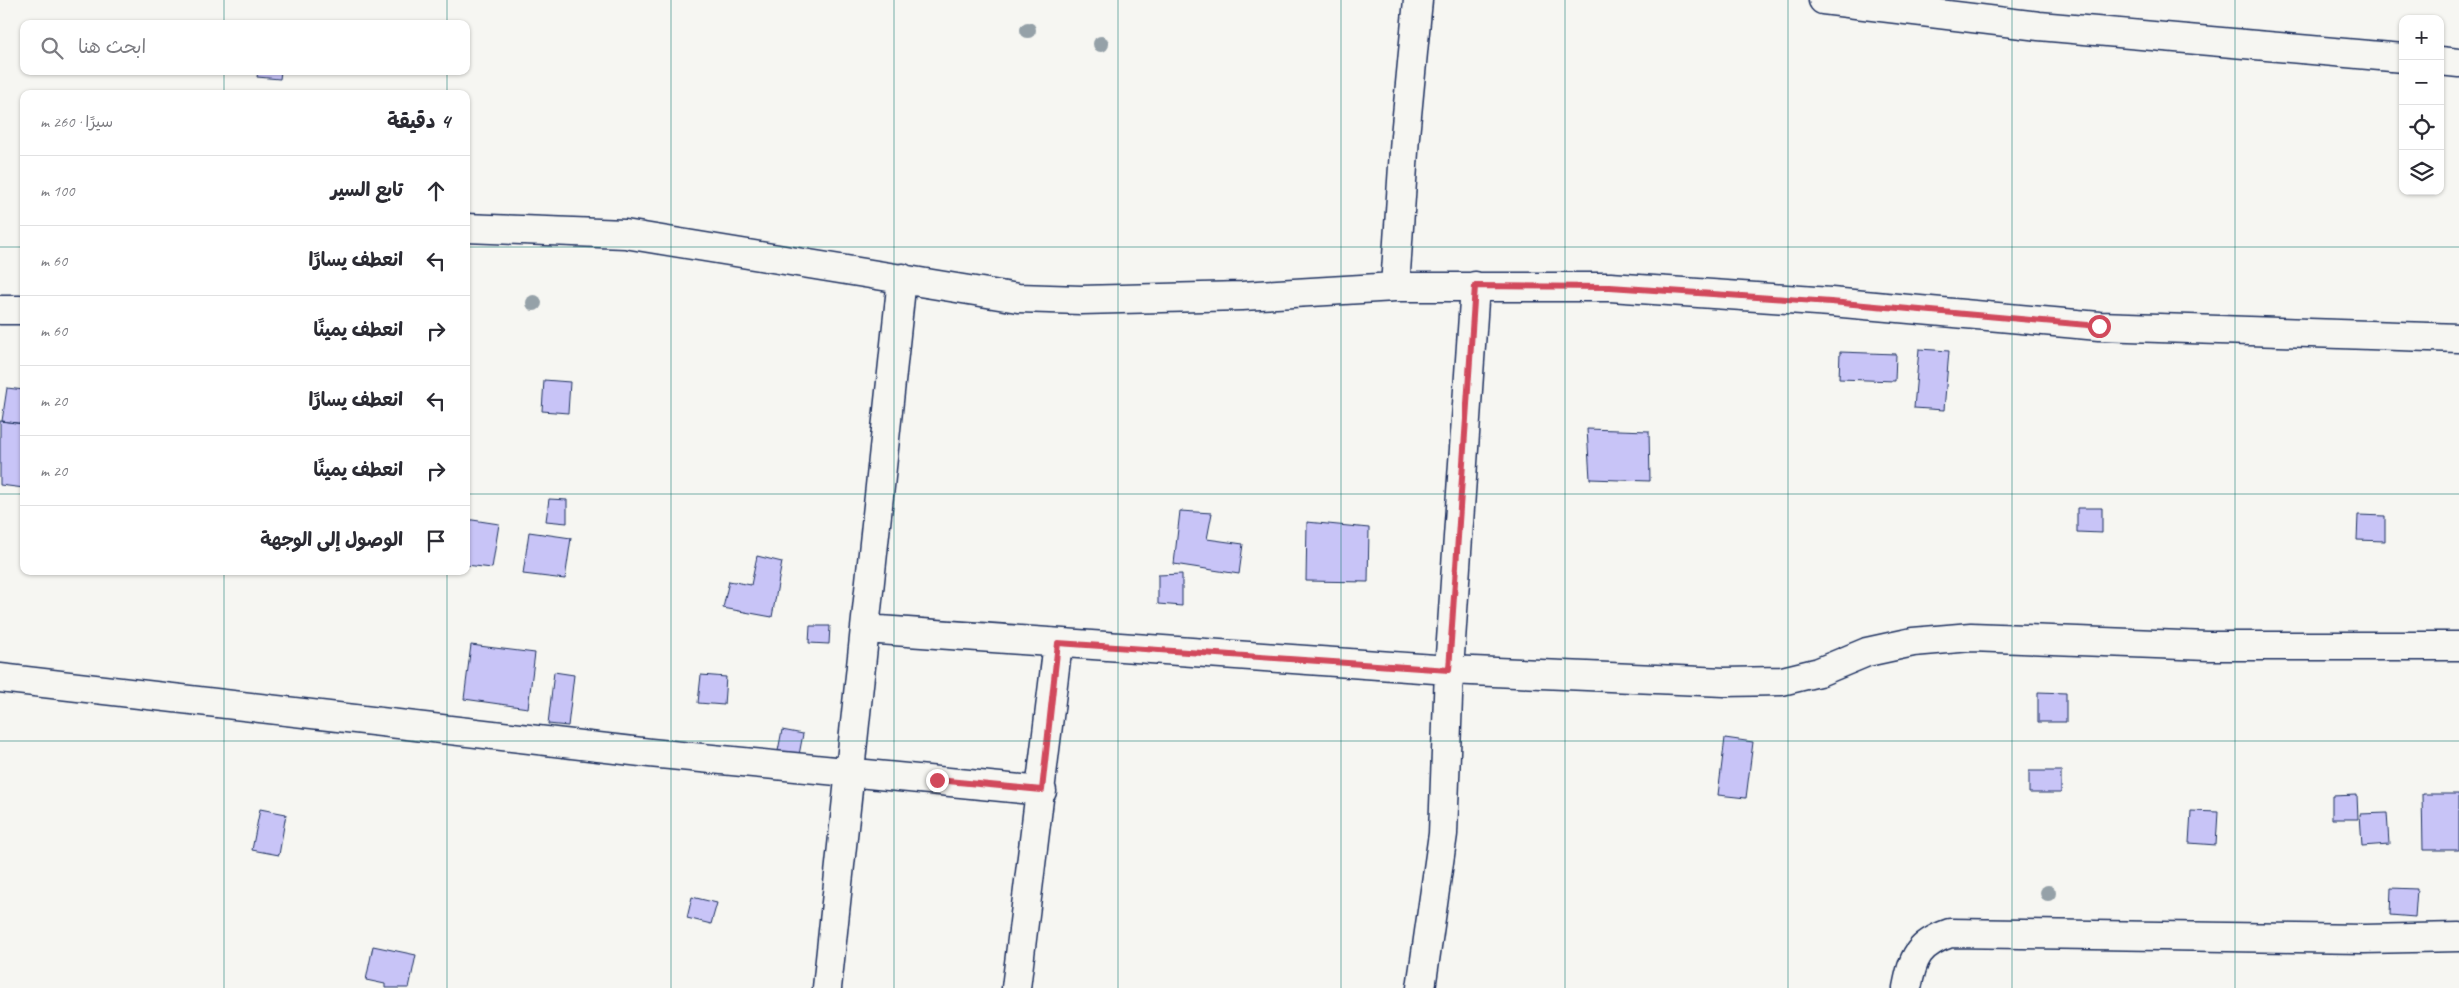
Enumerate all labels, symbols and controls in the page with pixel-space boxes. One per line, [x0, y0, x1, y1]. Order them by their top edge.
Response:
map controls [2399, 15, 2444, 195]
button: + [2399, 15, 2444, 60]
search box [20, 20, 470, 75]
icon: search [38, 34, 66, 62]
text: ابحث هنا [78, 35, 146, 59]
button: − [2399, 60, 2444, 105]
button: locate [2399, 105, 2444, 150]
text: 4 دقيقة [387, 108, 450, 134]
text: سيرًا · 260 m [40, 112, 113, 132]
button: layers [2399, 150, 2444, 195]
icon: ahead [422, 177, 450, 205]
text: تابع السير [331, 178, 403, 202]
text: 100 m [40, 181, 74, 201]
icon: left [422, 247, 450, 275]
text: انعطف يسارًا [309, 248, 403, 272]
text: 60 m [40, 251, 67, 271]
route start [2088, 315, 2111, 338]
icon: right [422, 317, 450, 345]
text: انعطف يمينًا [314, 318, 403, 342]
text: 60 m [40, 321, 67, 341]
icon: left [422, 387, 450, 415]
text: انعطف يسارًا [309, 388, 403, 412]
text: 20 m [40, 391, 67, 411]
icon: right [422, 457, 450, 485]
text: انعطف يمينًا [314, 458, 403, 482]
text: 20 m [40, 461, 67, 481]
icon: arrive [422, 527, 450, 555]
text: الوصول إلى الوجهة [260, 528, 403, 552]
route end [926, 769, 949, 792]

